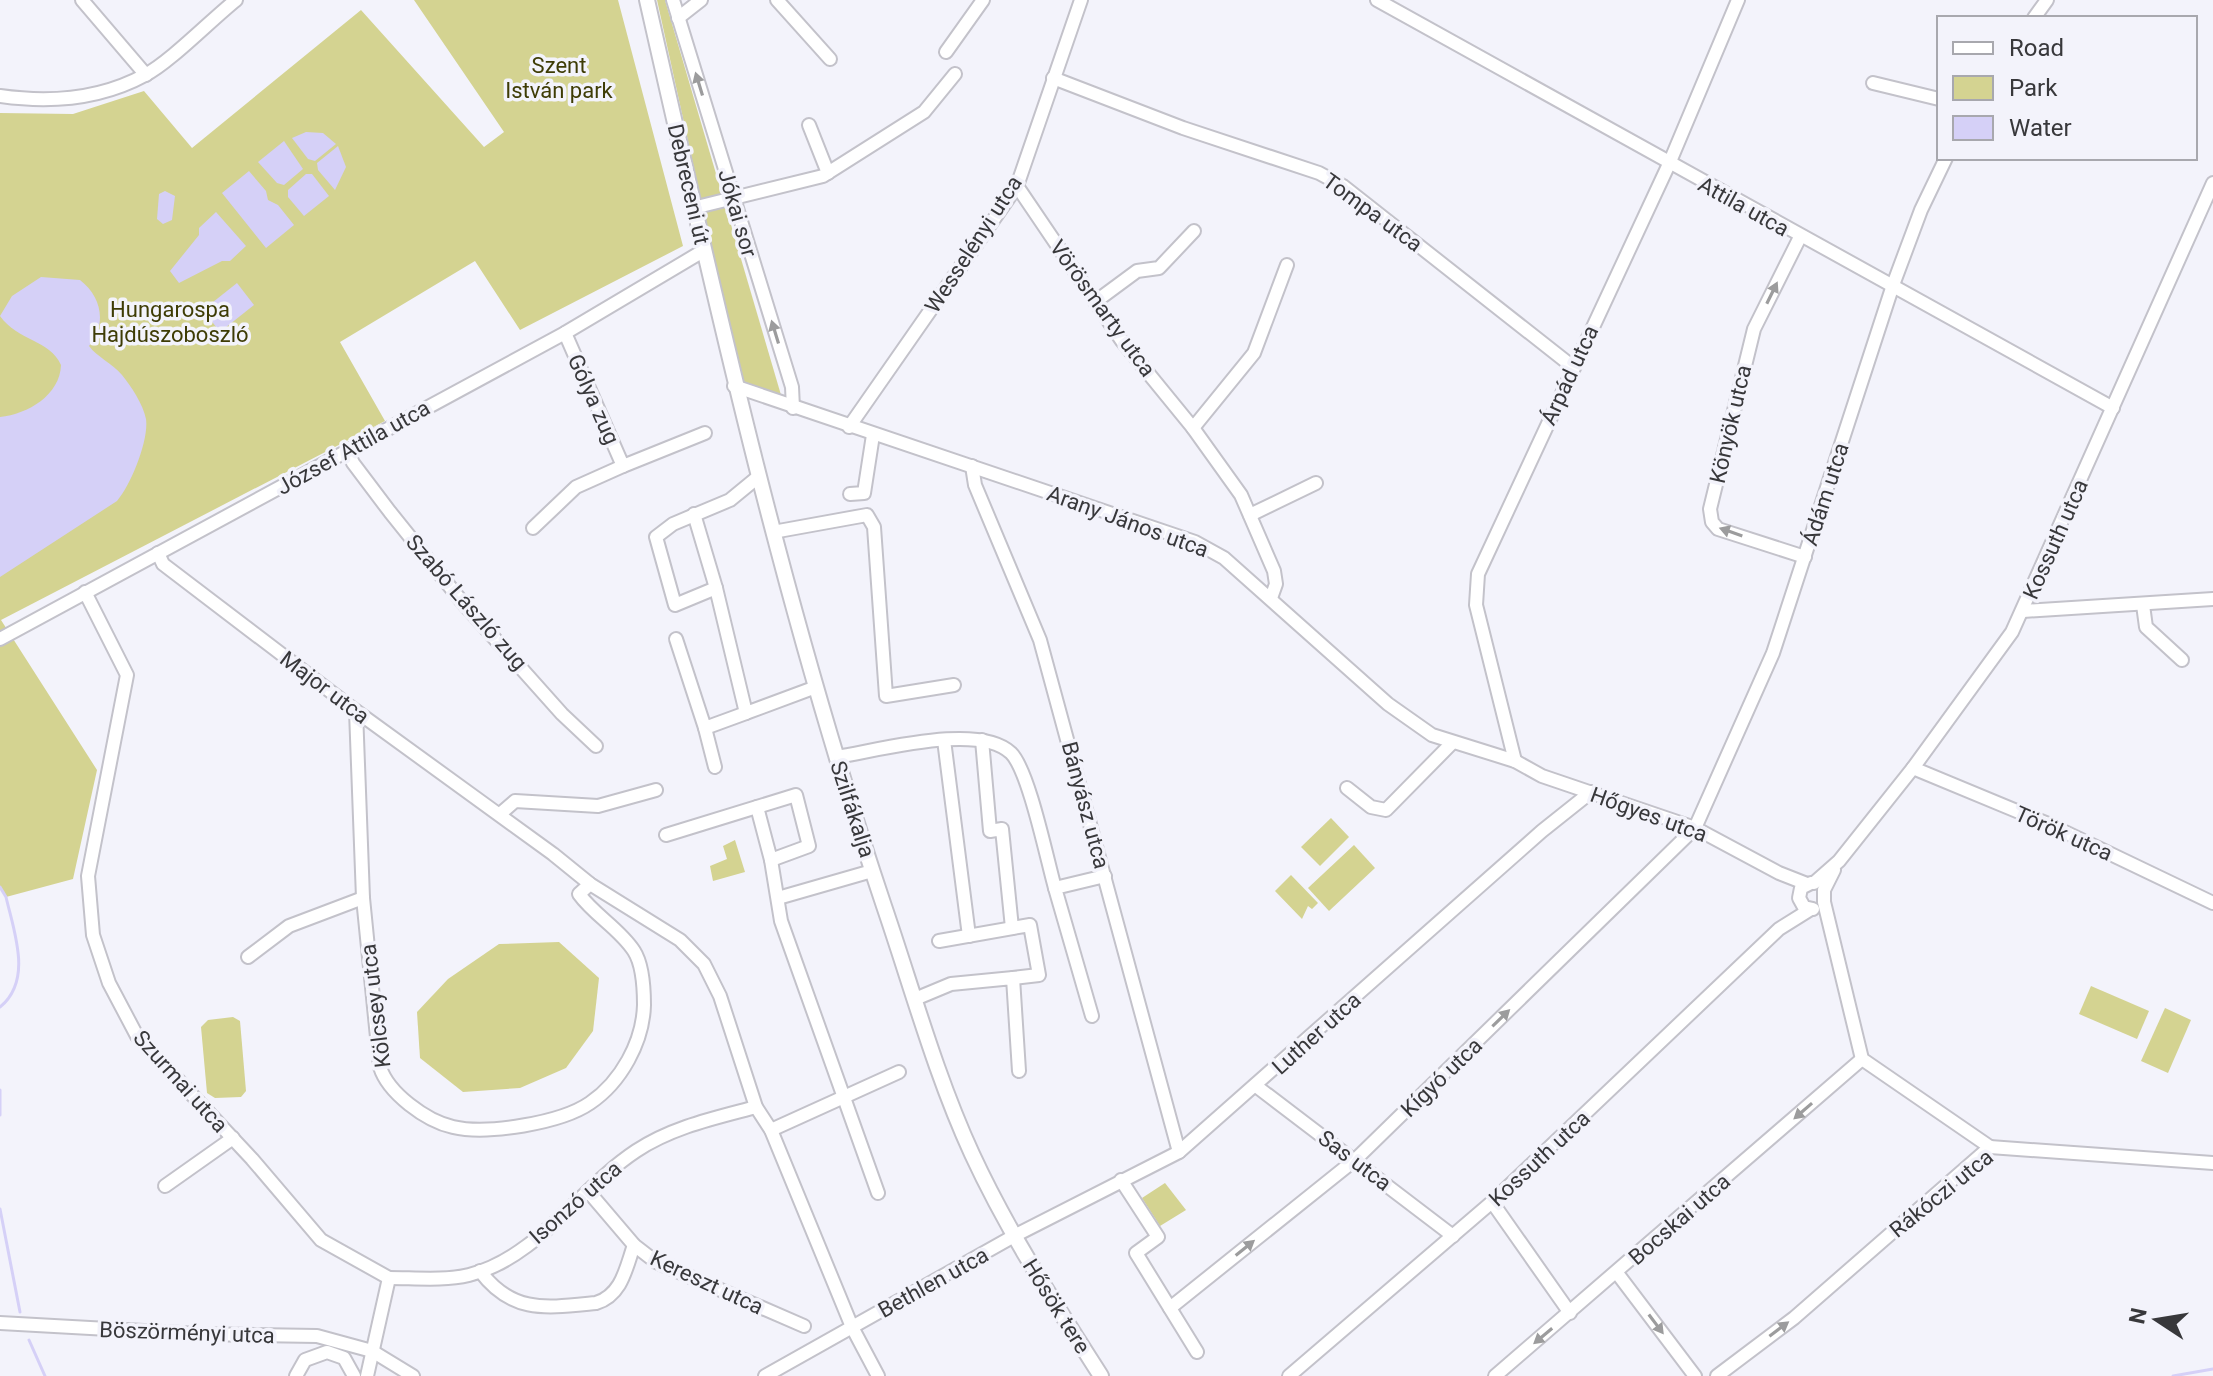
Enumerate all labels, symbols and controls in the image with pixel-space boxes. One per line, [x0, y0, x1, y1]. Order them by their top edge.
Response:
legend [1937, 16, 2197, 160]
text: Road [2009, 34, 2064, 62]
park label: Szent István park [505, 53, 614, 103]
one-way arrow [692, 71, 705, 95]
text: Park [2009, 74, 2058, 102]
text: Water [2009, 114, 2072, 142]
street label: Debreceni út [663, 121, 715, 247]
street label: Jókai sor [713, 166, 762, 260]
street label: Tompa utca [1318, 168, 1427, 257]
street label: Wesselényi utca [920, 171, 1027, 318]
street label: Attila utca [1694, 171, 1793, 241]
street label: Vörösmarty utca [1045, 235, 1160, 381]
one-way arrow [1765, 282, 1778, 305]
park label: Hungarospa Hajdúszoboszló [91, 297, 249, 347]
one-way arrow [768, 320, 781, 344]
street label: Árpád utca [1536, 322, 1603, 429]
street label: Gólya zug [563, 350, 624, 448]
street label: Könyök utca [1705, 363, 1756, 486]
street label: József Attila utca [272, 395, 434, 500]
street label: Ádám utca [1797, 440, 1854, 549]
street label: Kossuth utca [2018, 475, 2093, 603]
street label: Arany János utca [1044, 481, 1212, 562]
one-way arrow [1719, 526, 1743, 538]
street label: Szabó László zug [401, 530, 532, 675]
street label: Major utca [275, 646, 374, 729]
street label: Bányász utca [1057, 739, 1114, 871]
street label: Szilfákalja [825, 758, 880, 861]
street label: Hőgyes utca [1587, 782, 1710, 847]
street label: Török utca [2011, 801, 2116, 866]
street label: Kölcsey utca [356, 943, 395, 1069]
street label: Luther utca [1267, 987, 1366, 1080]
one-way arrow [1491, 1010, 1510, 1028]
street label: Szurmai utca [128, 1025, 233, 1137]
street label: Kígyó utca [1396, 1033, 1487, 1122]
one-way arrow [1793, 1102, 1813, 1119]
street label: Kossuth utca [1484, 1105, 1595, 1211]
street label: Sas utca [1313, 1125, 1396, 1196]
street label: Rákóczi utca [1885, 1144, 1998, 1243]
street label: Isonzó utca [524, 1156, 626, 1249]
street label: Bocskai utca [1624, 1169, 1735, 1270]
one-way arrow [1235, 1240, 1255, 1257]
street label: Bethlen utca [874, 1242, 993, 1323]
street label: Kereszt utca [646, 1245, 767, 1320]
street label: Hősök tere [1018, 1254, 1095, 1358]
north arrow [2117, 1280, 2197, 1360]
text: N [2124, 1306, 2152, 1326]
one-way arrow [1648, 1314, 1663, 1335]
street label: Böszörményi utca [99, 1317, 275, 1348]
one-way arrow [1769, 1322, 1790, 1338]
one-way arrow [1533, 1327, 1553, 1344]

